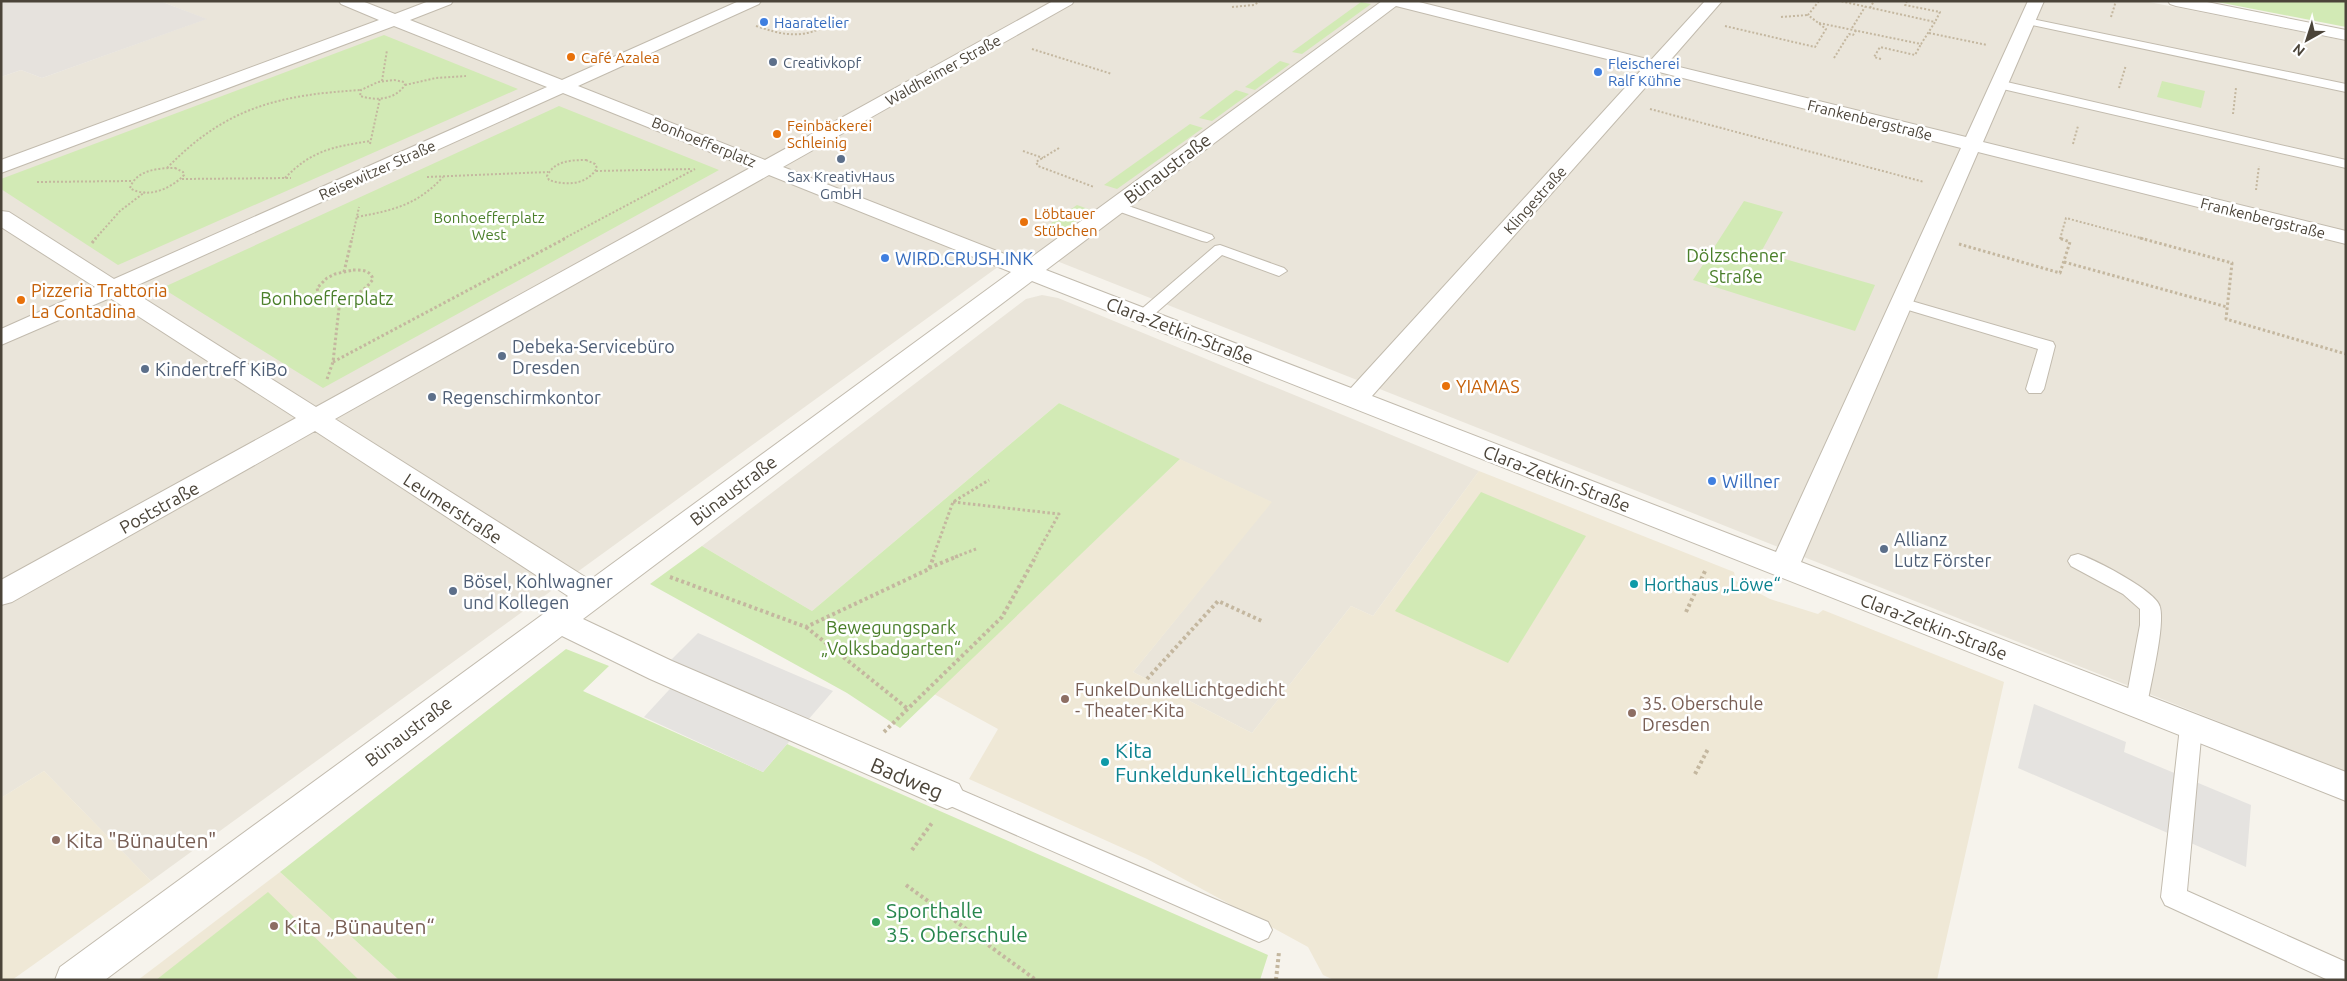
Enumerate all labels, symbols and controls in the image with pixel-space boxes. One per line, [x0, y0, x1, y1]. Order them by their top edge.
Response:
place label: Haaratelier [774, 14, 849, 31]
north arrow [2282, 15, 2332, 65]
marker: Haaratelier [758, 16, 770, 28]
street label: Waldheimer Straße [882, 31, 1004, 109]
text: N [2290, 41, 2308, 60]
place label: Café Azalea [581, 49, 660, 66]
marker: Café Azalea [565, 51, 577, 63]
place label: Creativkopf [783, 54, 862, 71]
place label: Fleischerei Ralf Kühne [1608, 55, 1681, 89]
marker: Creativkopf [767, 56, 779, 68]
marker: Fleischerei Ralf Kühne [1592, 66, 1604, 78]
street label: Frankenbergstraße [1806, 96, 1934, 144]
street label: Bonhoefferplatz [649, 113, 759, 171]
place label: Feinbäckerei Schleinig [787, 117, 872, 151]
marker: Feinbäckerei Schleinig [771, 128, 783, 140]
street label: Bünaustraße [1120, 129, 1214, 207]
street label: Reisewitzer Straße [316, 137, 438, 203]
marker: Sax KreativHaus GmbH [835, 153, 847, 165]
street label: Klingestraße [1500, 163, 1570, 237]
place label: Sax KreativHaus GmbH [787, 168, 895, 202]
street label: Frankenbergstraße [2199, 194, 2327, 242]
place label: Löbtauer Stübchen [1034, 205, 1097, 239]
park label: Bonhoefferplatz West [433, 209, 545, 243]
marker: Löbtauer Stübchen [1018, 216, 1030, 228]
park label: Dölzschener Straße [1686, 245, 1786, 286]
place label: WIRD.CRUSH.INK [895, 248, 1033, 268]
marker: WIRD.CRUSH.INK [879, 252, 891, 264]
place label: Pizzeria Trattoria La Contadina [31, 280, 168, 321]
park label: Bonhoefferplatz [260, 288, 394, 308]
street label: Clara-Zetkin-Straße [1104, 293, 1256, 367]
marker: Pizzeria Trattoria La Contadina [15, 294, 27, 306]
place label: Debeka-Servicebüro Dresden [512, 336, 675, 377]
marker: Debeka-Servicebüro Dresden [496, 350, 508, 362]
place label: Kindertreff KiBo [155, 359, 288, 379]
marker: Kindertreff KiBo [139, 363, 151, 375]
place label: YIAMAS [1456, 376, 1520, 396]
marker: YIAMAS [1440, 380, 1452, 392]
place label: Regenschirmkontor [442, 387, 601, 407]
marker: Regenschirmkontor [426, 391, 438, 403]
street label: Clara-Zetkin-Straße [1481, 441, 1633, 515]
street label: Bünaustraße [686, 451, 780, 529]
street label: Leumerstraße [400, 469, 506, 547]
place label: Willner [1722, 471, 1780, 491]
marker: Willner [1706, 475, 1718, 487]
street label: Poststraße [116, 477, 202, 537]
place label: Allianz Lutz Förster [1894, 529, 1992, 570]
marker: Allianz Lutz Förster [1878, 543, 1890, 555]
place label: Bösel, Kohlwagner und Kollegen [463, 571, 613, 612]
place label: Horthaus „Löwe“ [1644, 574, 1781, 594]
marker: Horthaus „Löwe“ [1628, 578, 1640, 590]
marker: Bösel, Kohlwagner und Kollegen [447, 585, 459, 597]
street label: Clara-Zetkin-Straße [1858, 589, 2010, 663]
park label: Bewegungspark „Volksbadgarten“ [821, 617, 961, 658]
place label: FunkelDunkelLichtgedicht - Theater-Kita [1075, 679, 1285, 720]
street label: Bünaustraße [361, 692, 455, 770]
marker: FunkelDunkelLichtgedicht - Theater-Kita [1059, 693, 1071, 705]
place label: 35. Oberschule Dresden [1642, 693, 1764, 734]
marker: 35. Oberschule Dresden [1626, 707, 1638, 719]
place label: Kita FunkeldunkelLichtgedicht [1115, 738, 1358, 786]
street label: Badweg [867, 752, 947, 804]
marker: Kita FunkeldunkelLichtgedicht [1099, 756, 1111, 768]
place label: Kita "Bünauten" [66, 828, 216, 852]
marker: Kita "Bünauten" [50, 834, 62, 846]
place label: Sporthalle 35. Oberschule [886, 898, 1028, 946]
place label: Kita „Bünauten“ [284, 914, 435, 938]
marker: Sporthalle 35. Oberschule [870, 916, 882, 928]
marker: Kita „Bünauten“ [268, 920, 280, 932]

